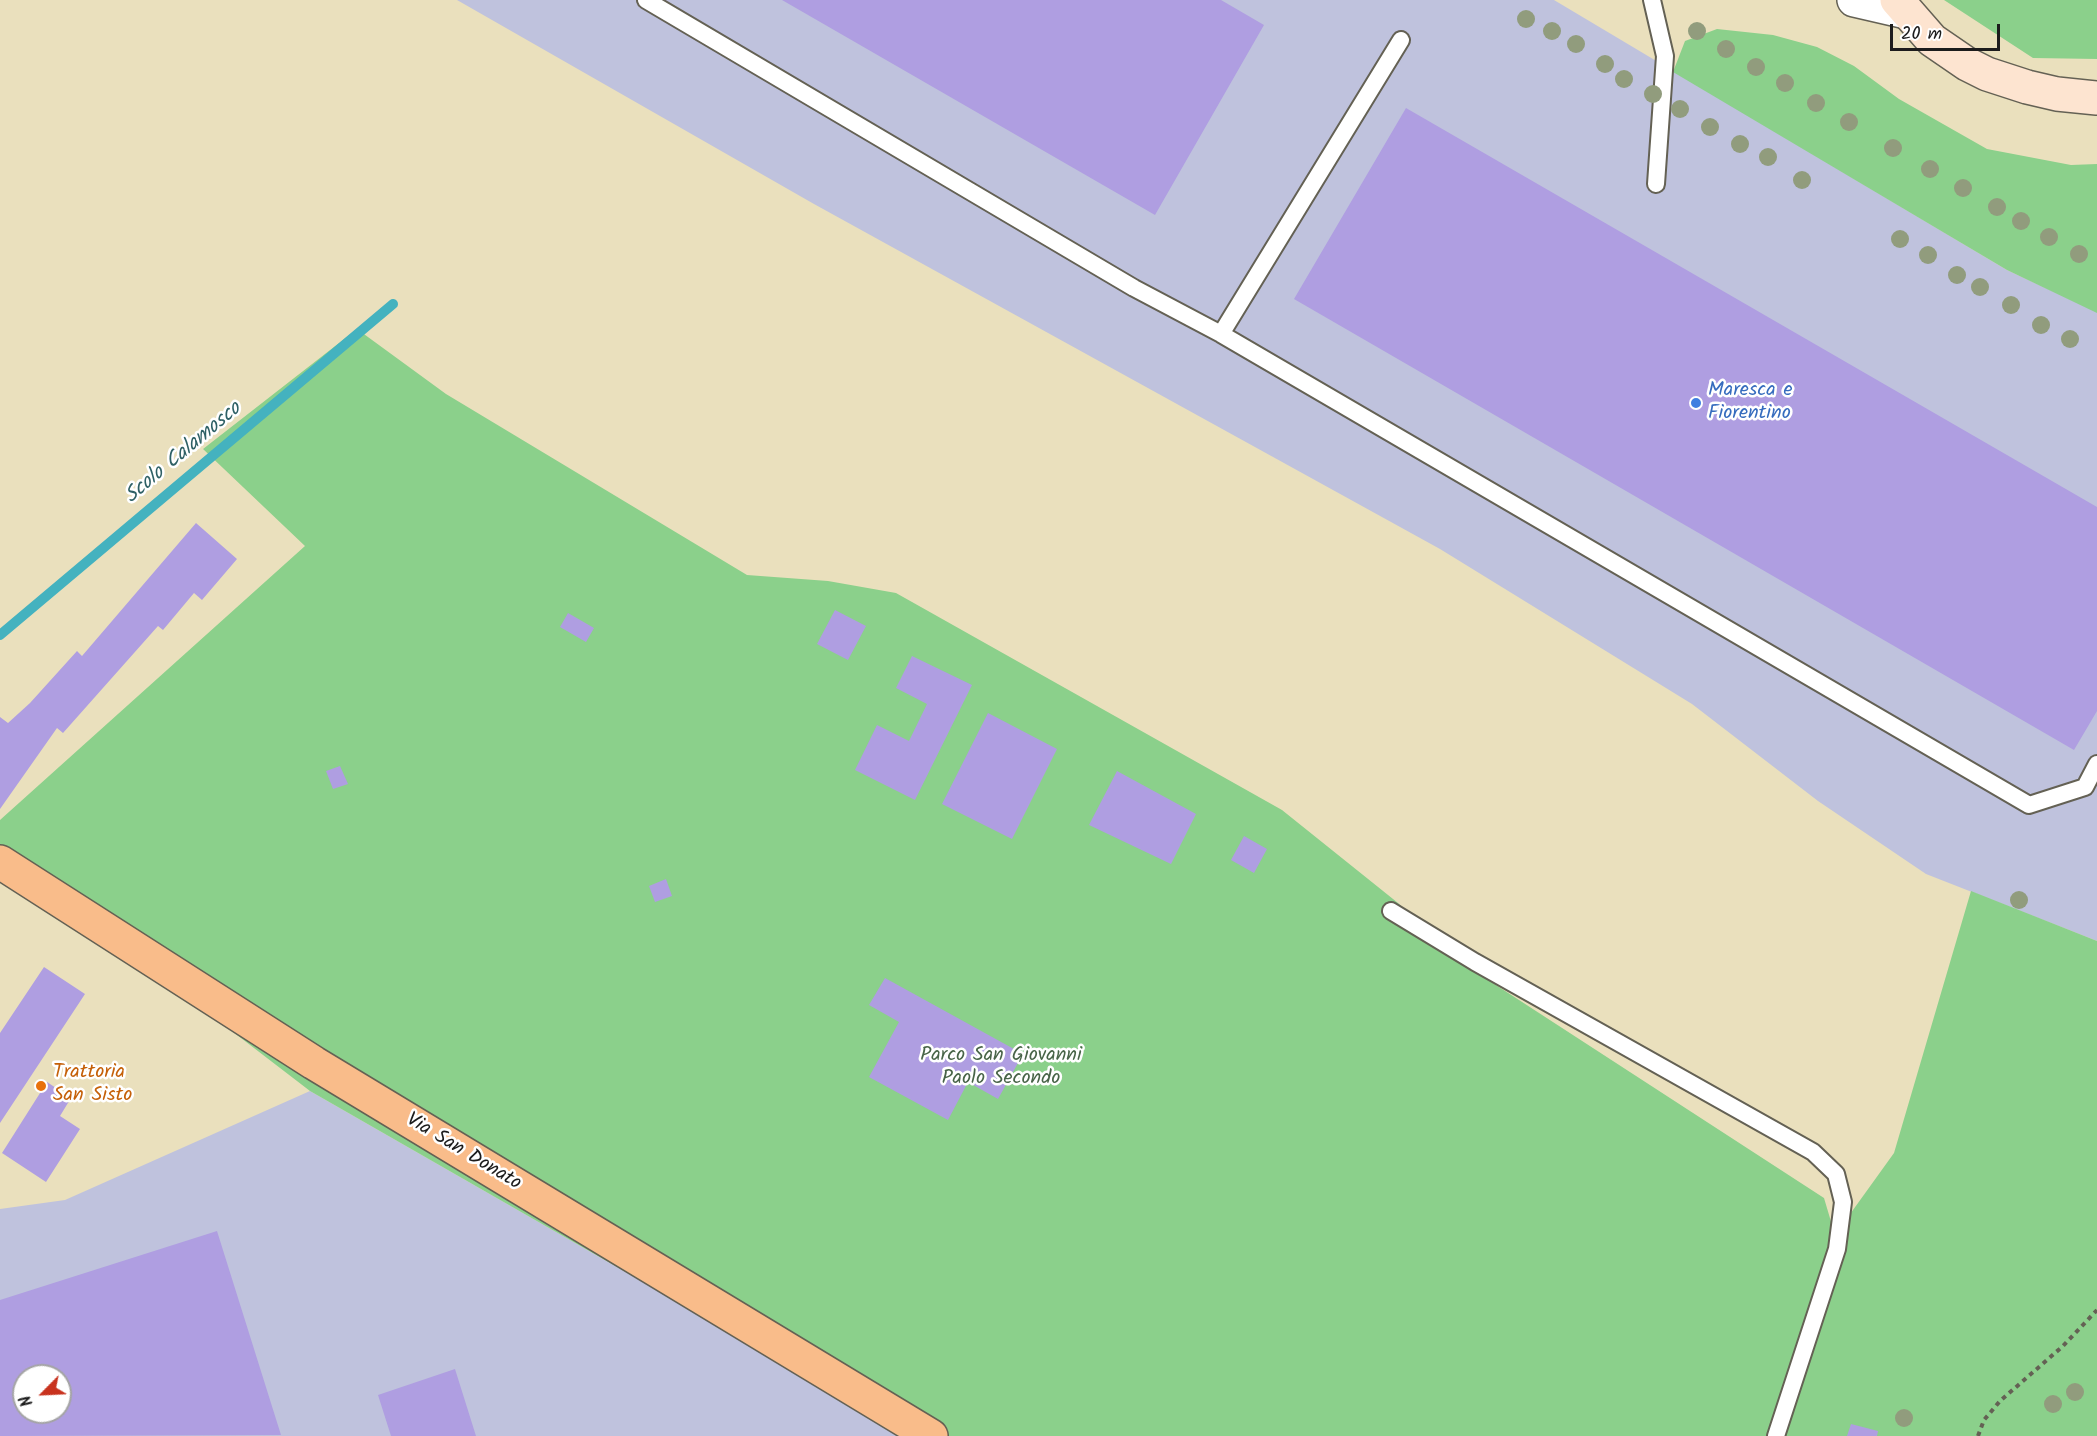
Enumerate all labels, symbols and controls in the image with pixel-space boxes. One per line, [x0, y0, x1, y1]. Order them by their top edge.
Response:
scale bar [1893, 12, 2002, 50]
text: 20 m [1901, 20, 1942, 49]
place label: Maresca e Fiorentino [1708, 380, 1793, 427]
marker: Maresca e Fiorentino [1689, 396, 1703, 410]
water label: Scolo Calamosco [121, 398, 247, 510]
park label: Parco San Giovanni Paolo Secondo [920, 1045, 1082, 1092]
place label: Trattoria San Sisto [53, 1062, 132, 1109]
marker: Trattoria San Sisto [34, 1079, 48, 1093]
street label: Via San Donato [401, 1109, 525, 1197]
north arrow [12, 1364, 72, 1424]
text: N [13, 1391, 40, 1410]

